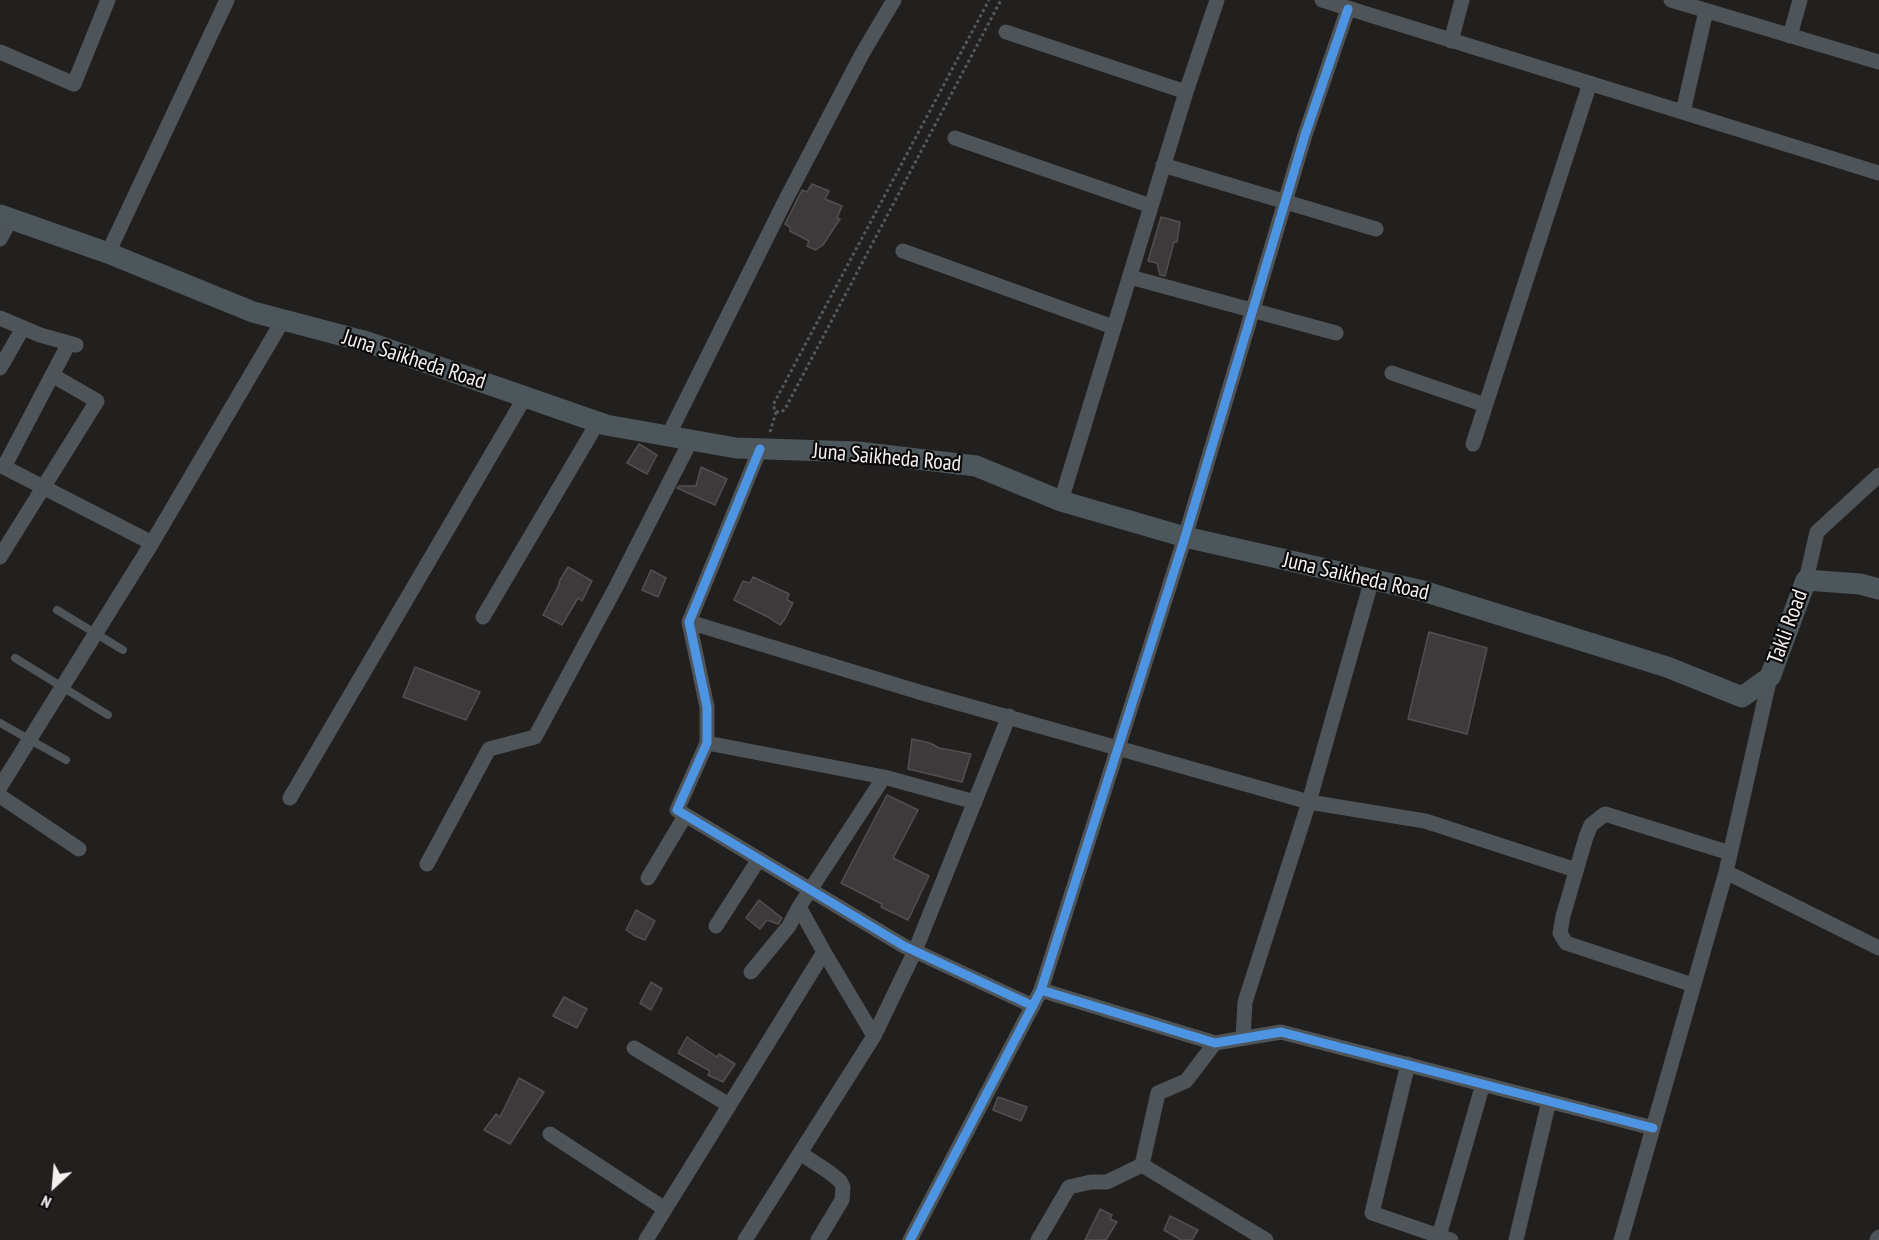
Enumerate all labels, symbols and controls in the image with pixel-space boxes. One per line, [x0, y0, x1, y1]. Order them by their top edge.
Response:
street label: Juna Saikheda Road [339, 324, 489, 396]
street label: Juna Saikheda Road [812, 438, 962, 478]
street label: Juna Saikheda Road [1281, 547, 1431, 607]
street label: Takli Road [1762, 586, 1814, 668]
north arrow [24, 1156, 84, 1216]
text: N [38, 1191, 54, 1213]

